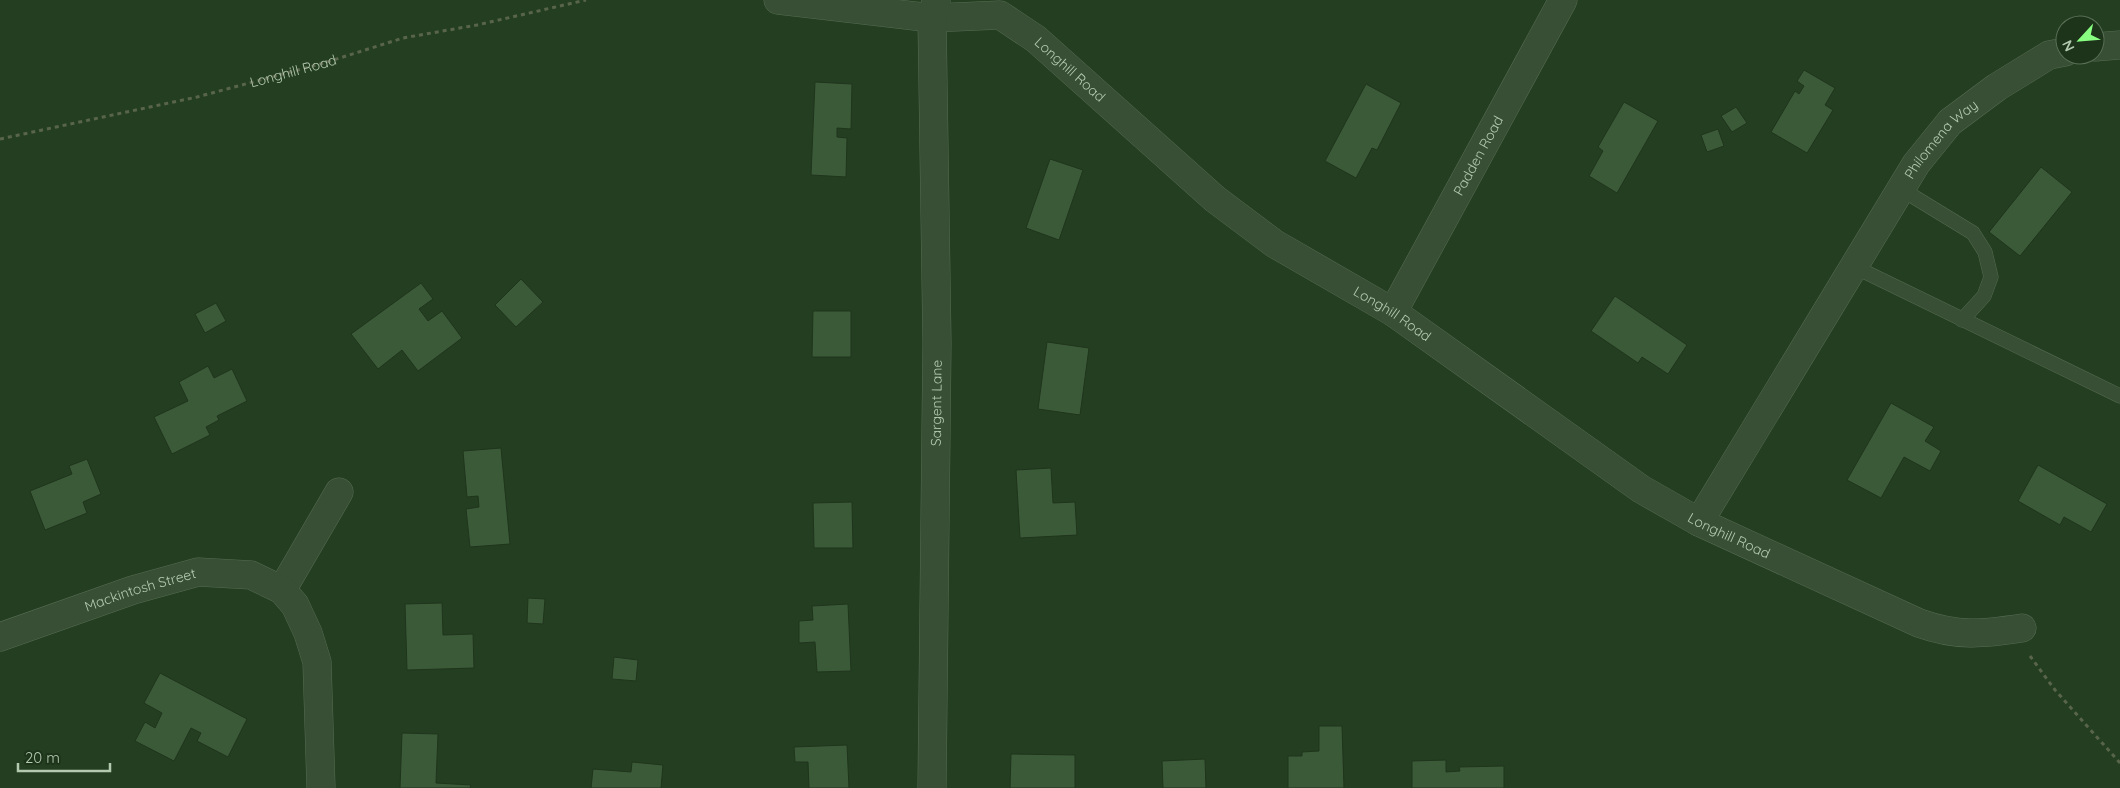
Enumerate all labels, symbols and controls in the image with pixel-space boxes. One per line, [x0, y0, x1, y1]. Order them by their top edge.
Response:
north arrow [2055, 15, 2105, 65]
street label: Longhill Road [1031, 33, 1109, 106]
text: N [2058, 37, 2079, 54]
street label: Longhill Road [248, 51, 339, 91]
street label: Philomena Way [1900, 96, 1981, 182]
street label: Padden Road [1449, 113, 1507, 199]
street label: Longhill Road [1350, 282, 1435, 345]
street label: Sargent Lane [927, 360, 946, 446]
street label: Longhill Road [1685, 509, 1773, 562]
street label: Mackintosh Street [82, 564, 198, 615]
scale bar [18, 740, 110, 772]
text: 20 m [25, 748, 60, 767]

